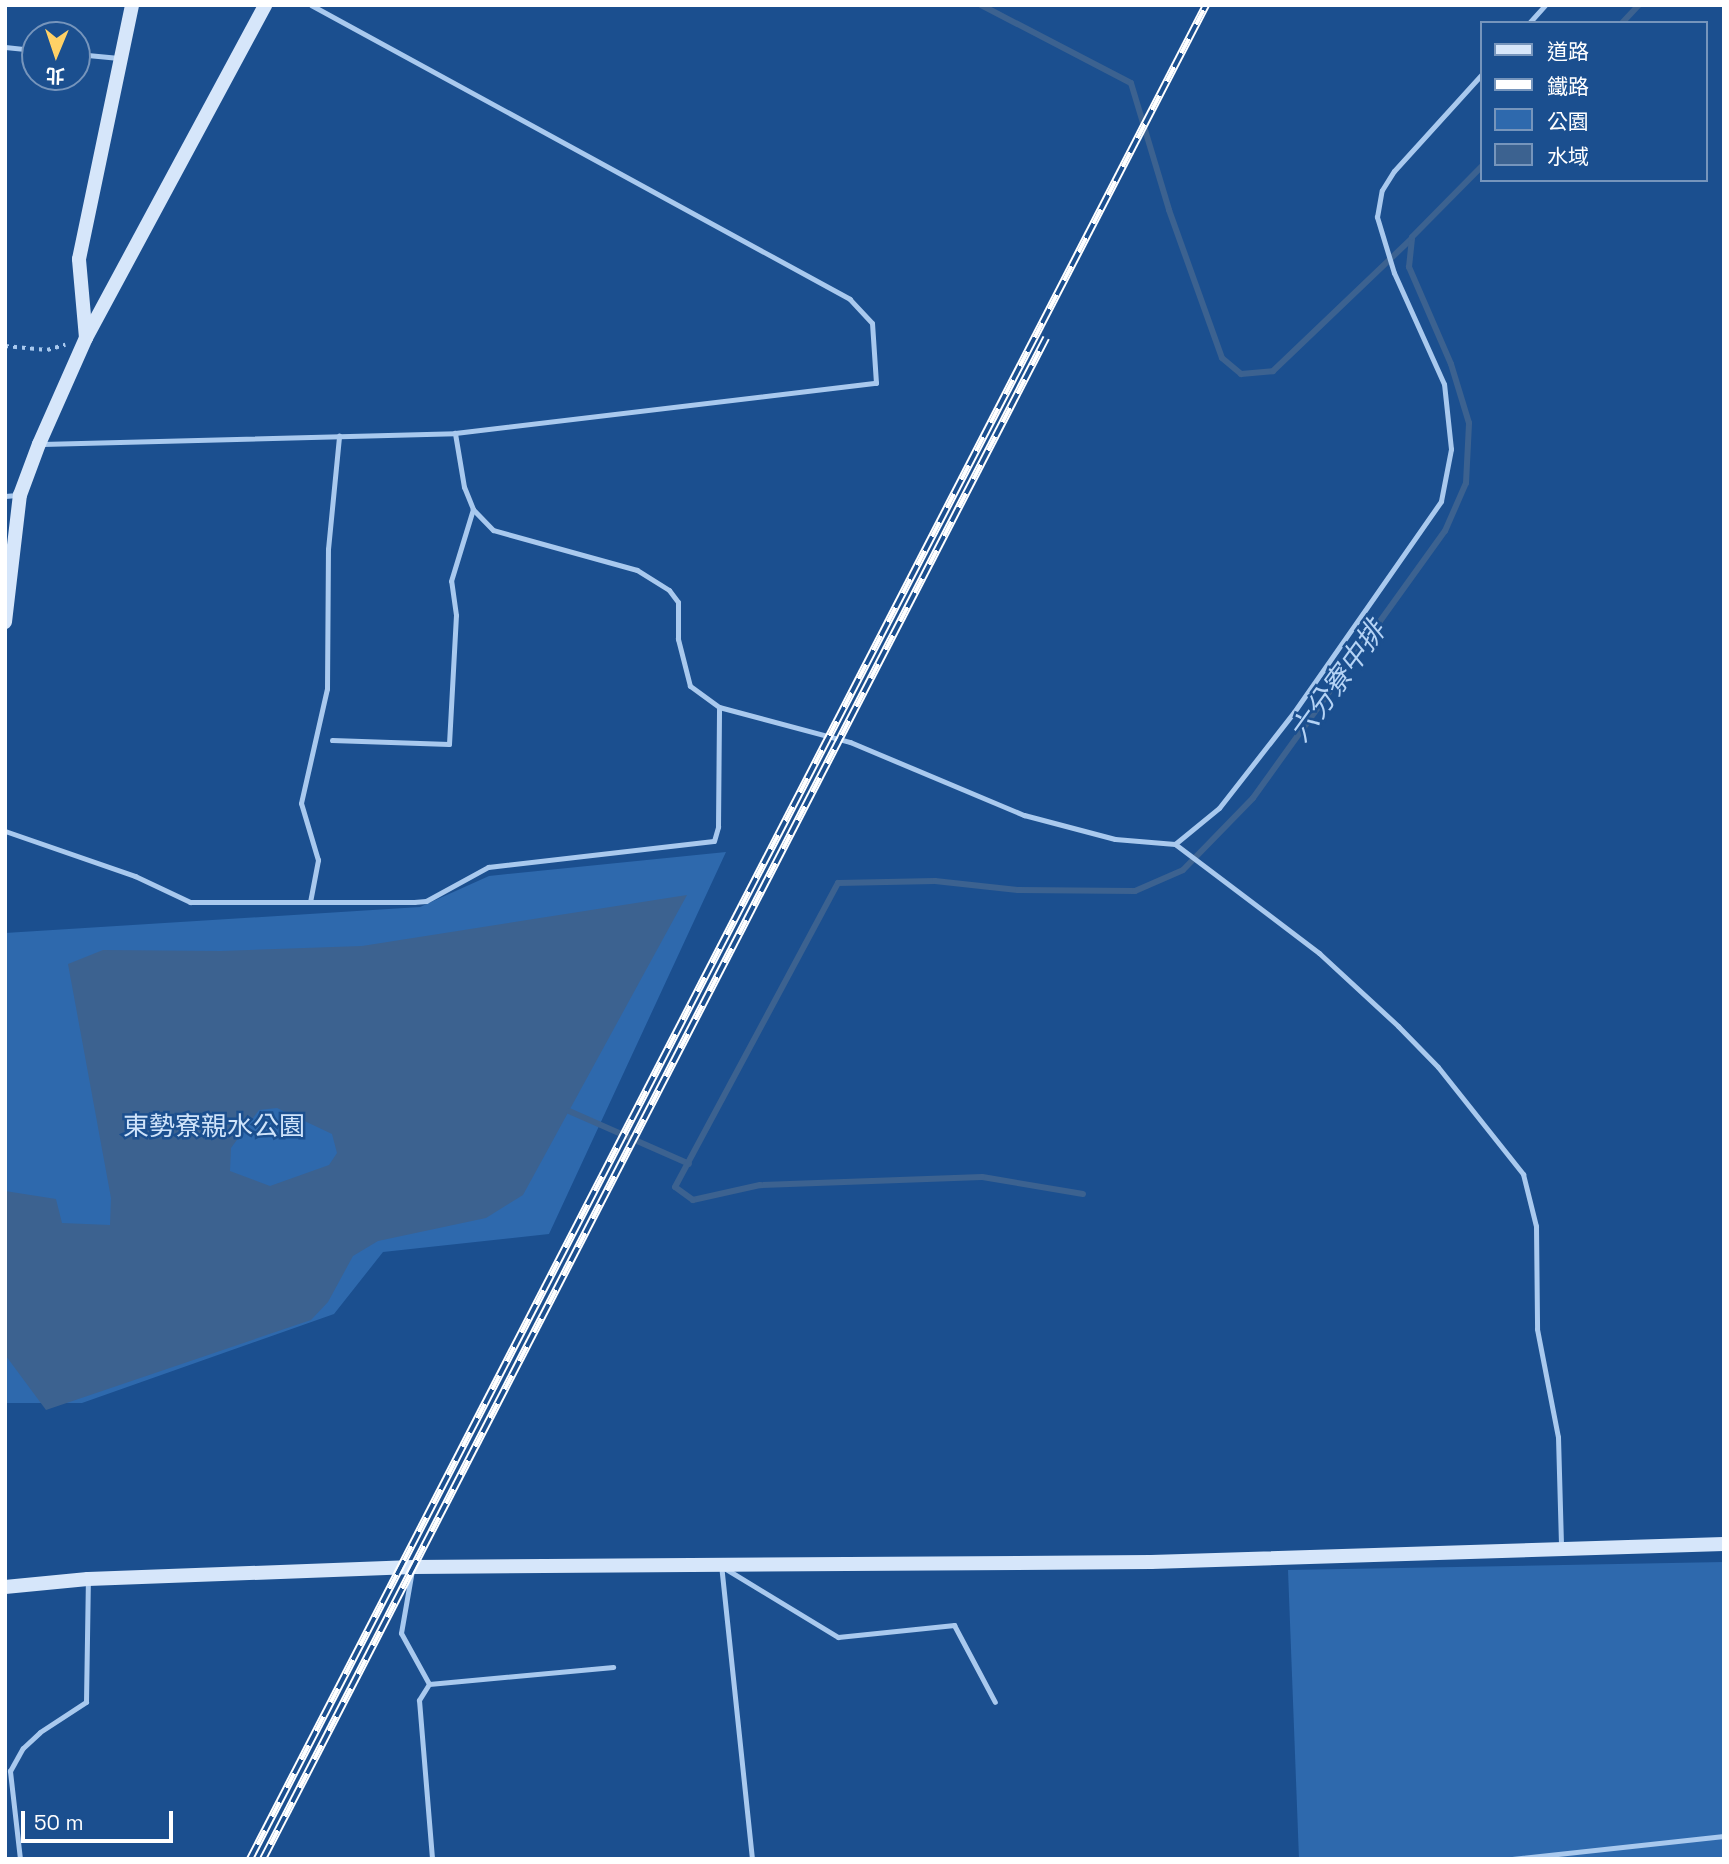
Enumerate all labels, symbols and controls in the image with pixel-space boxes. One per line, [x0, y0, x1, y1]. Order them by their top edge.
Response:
north arrow [21, 21, 91, 91]
legend [1480, 21, 1708, 182]
text: 道路 [1547, 38, 1589, 65]
text: 北 [45, 63, 65, 88]
text: 鐵路 [1547, 73, 1589, 100]
text: 公園 [1547, 108, 1589, 135]
text: 水域 [1547, 143, 1589, 170]
water label: 六分寮中排 [1282, 614, 1392, 748]
park label: 東勢寮親水公園 [123, 1111, 305, 1143]
scale bar [24, 1798, 177, 1842]
text: 50 m [34, 1809, 84, 1836]

